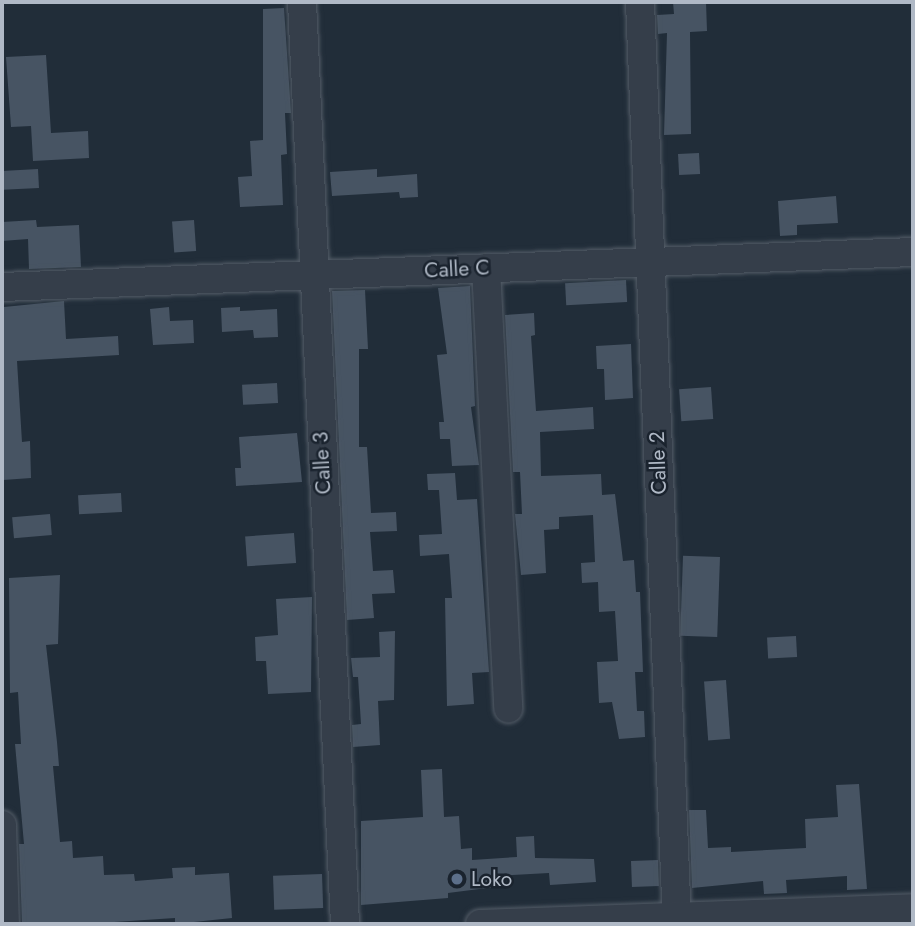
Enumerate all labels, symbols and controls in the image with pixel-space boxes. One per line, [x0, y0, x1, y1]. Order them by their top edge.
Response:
street label: Calle C [424, 255, 490, 283]
street label: Calle 3 [308, 431, 336, 495]
street label: Calle 2 [644, 431, 672, 495]
place label: Loko [471, 866, 512, 892]
marker: Loko [449, 871, 465, 887]

